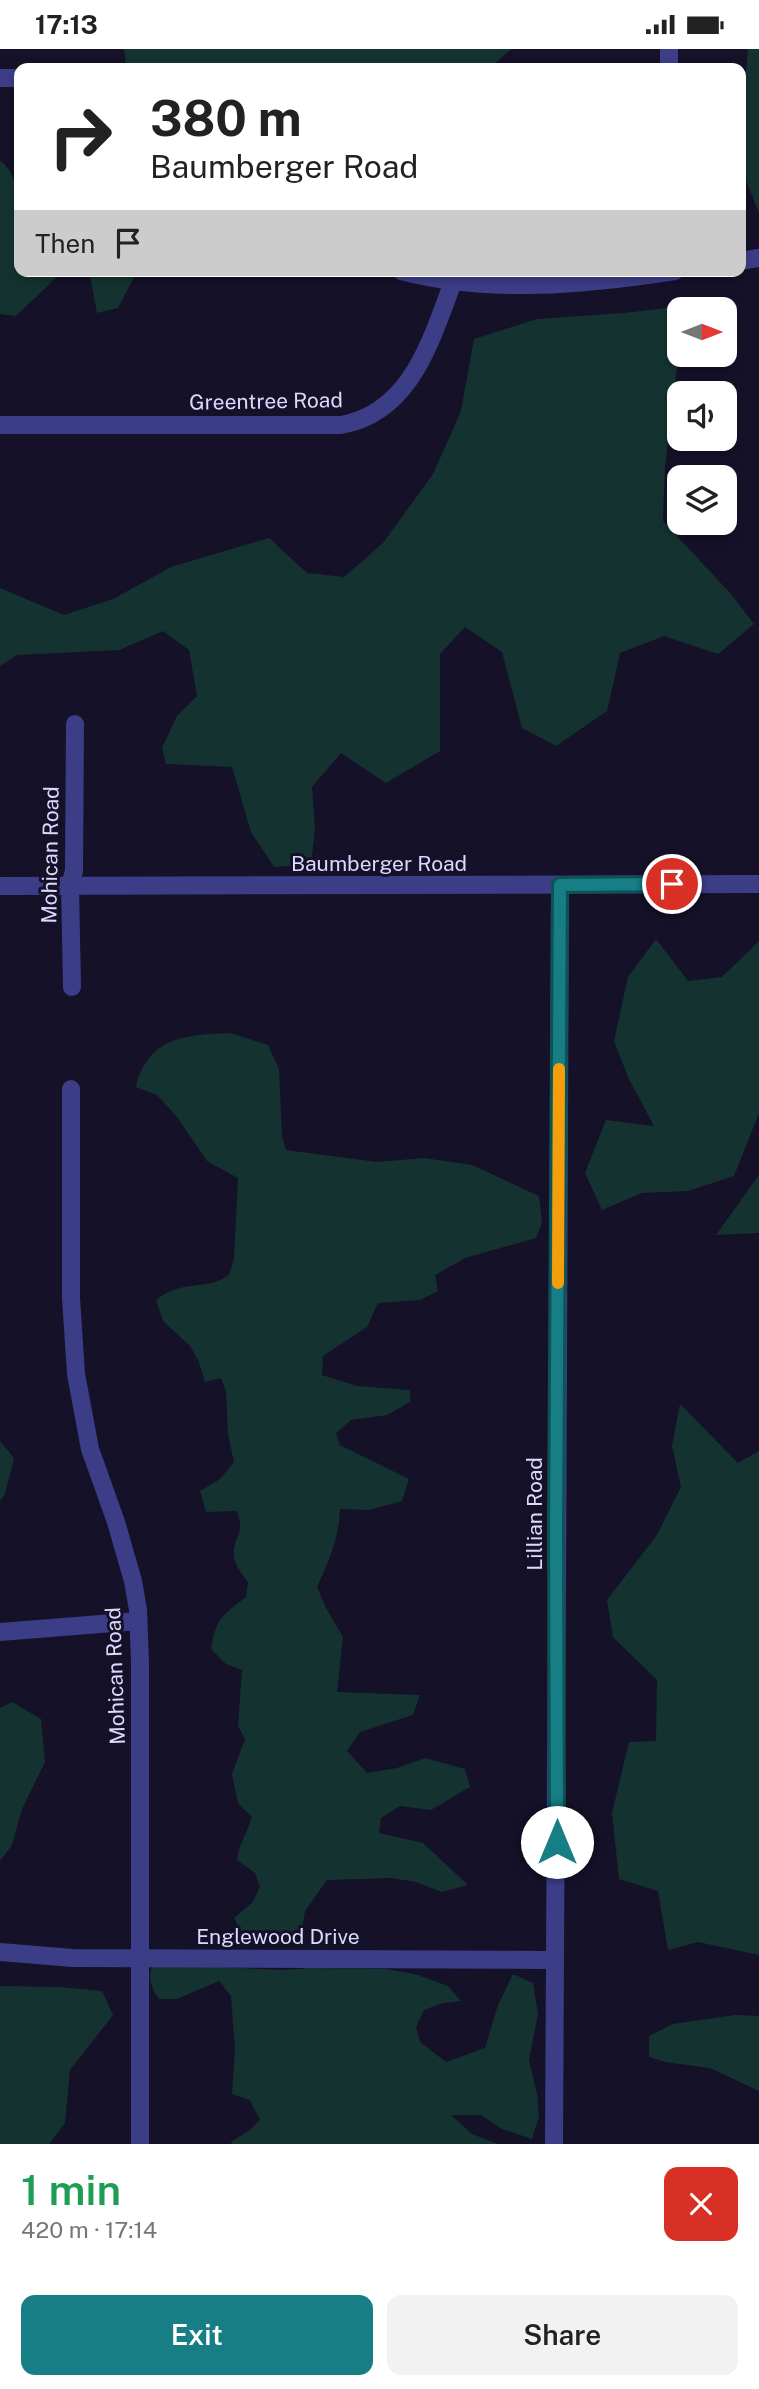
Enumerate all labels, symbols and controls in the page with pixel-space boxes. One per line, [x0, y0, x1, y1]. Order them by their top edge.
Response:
text: 17:13 [35, 9, 98, 40]
text: 380 m [150, 89, 302, 147]
icon: right [35, 91, 126, 182]
text: Baumberger Road [150, 148, 418, 185]
icon: arrive [109, 224, 147, 262]
text: Then [35, 228, 95, 259]
north arrow [667, 297, 737, 367]
map controls [667, 297, 737, 535]
button: sound [667, 381, 737, 451]
street label: Greentree Road [189, 387, 343, 415]
button: layers [667, 465, 737, 535]
street label: Mohican Road [36, 786, 64, 924]
street label: Baumberger Road [291, 851, 467, 876]
pin [642, 854, 702, 914]
icon: arrive [653, 865, 691, 903]
street label: Lillian Road [522, 1457, 547, 1571]
street label: Mohican Road [100, 1607, 130, 1745]
position arrow [520, 1805, 594, 1879]
street label: Englewood Drive [196, 1924, 360, 1949]
text: 1 min [21, 2165, 121, 2214]
button: close [664, 2167, 738, 2241]
text: 420 m · 17:14 [21, 2216, 157, 2243]
button: Exit [21, 2295, 373, 2375]
button: Share [387, 2295, 738, 2375]

